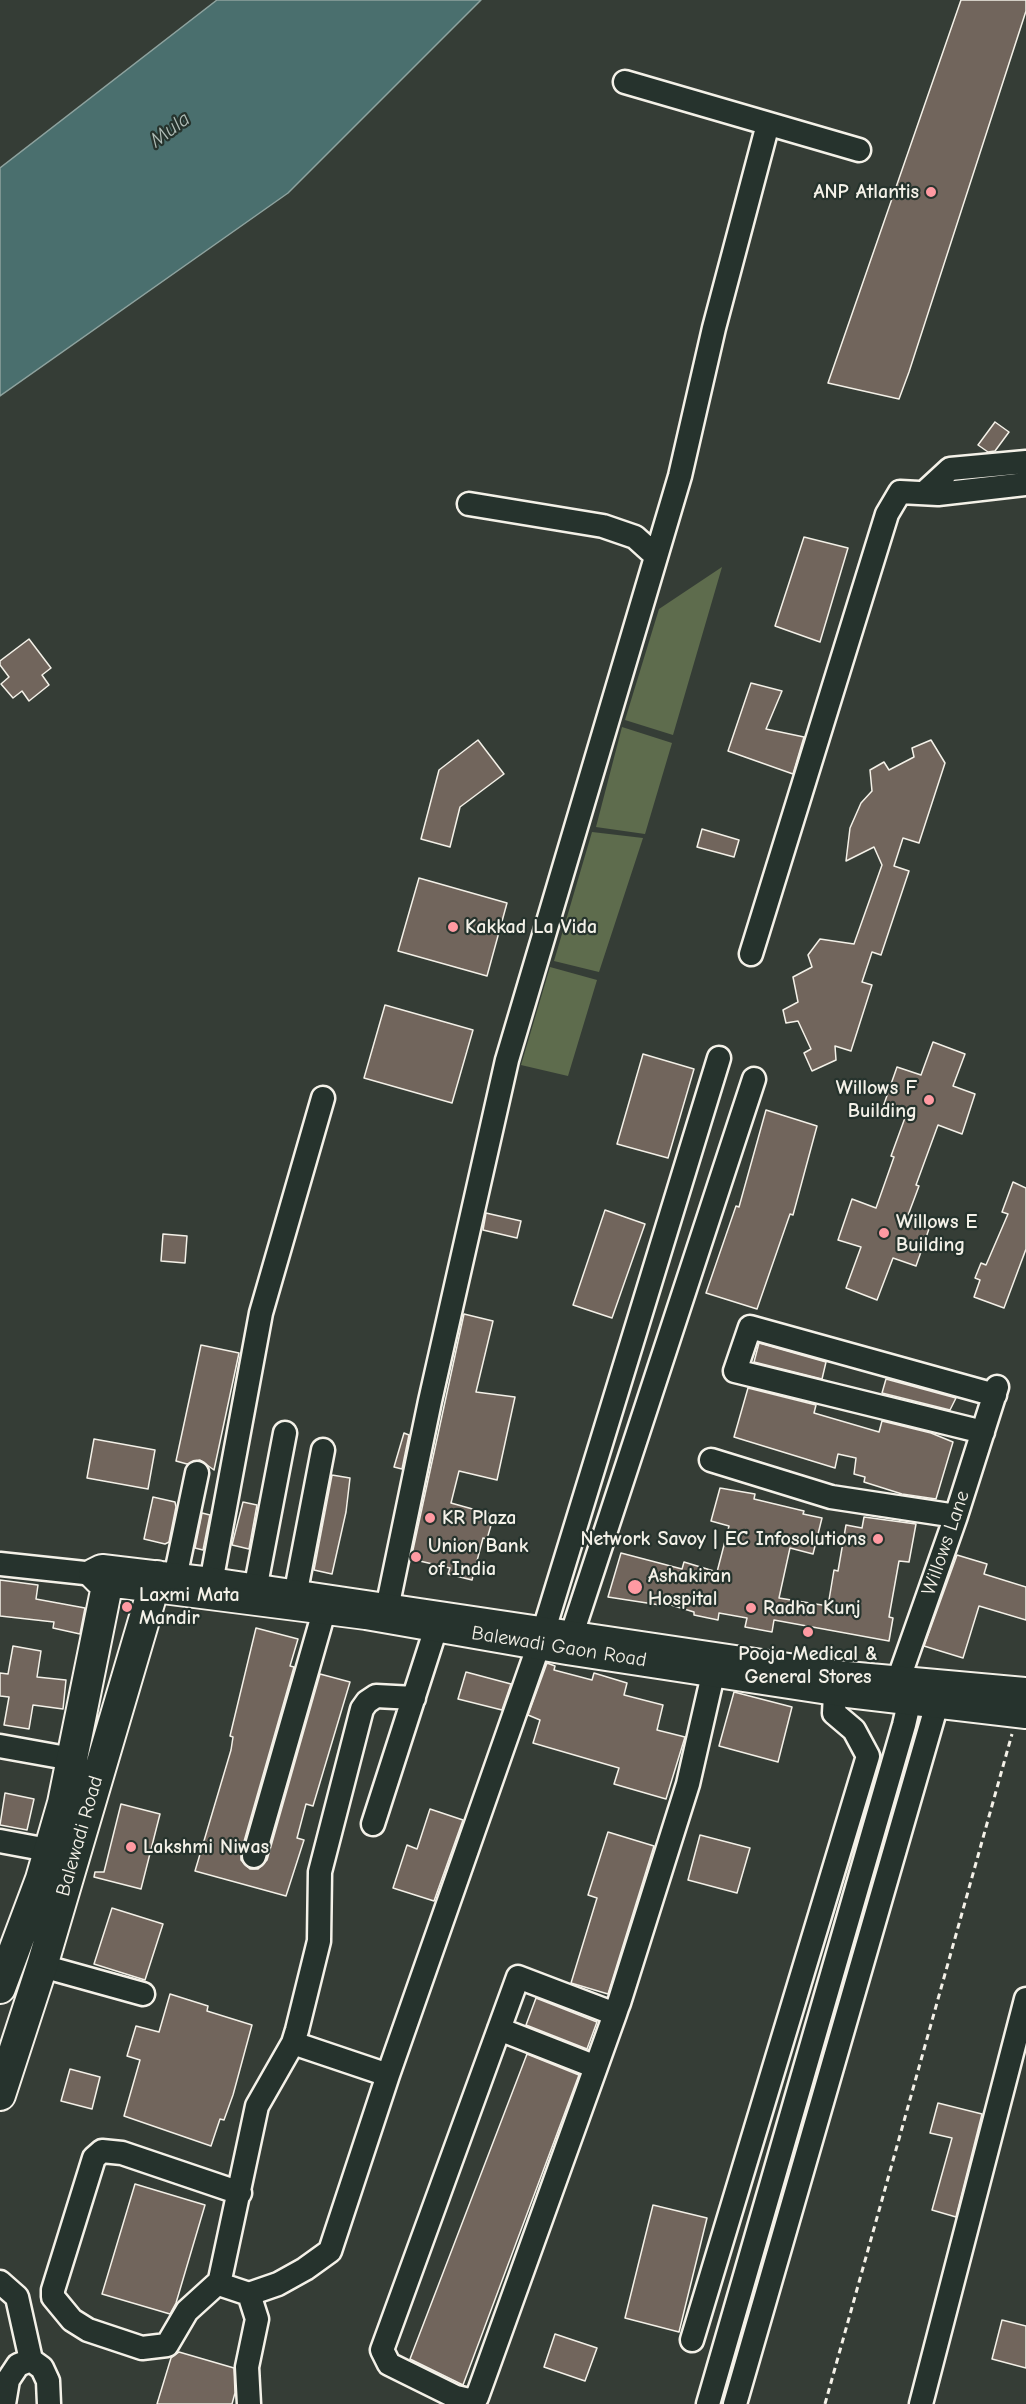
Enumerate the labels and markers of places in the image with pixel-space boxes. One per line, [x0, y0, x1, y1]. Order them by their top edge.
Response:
place label: ANP Atlantis [813, 180, 919, 204]
marker: ANP Atlantis [924, 185, 938, 199]
place label: Kakkad La Vida [465, 915, 597, 939]
marker: Kakkad La Vida [446, 920, 460, 934]
place label: Willows F Building [836, 1076, 917, 1123]
marker: Willows F Building [922, 1093, 936, 1107]
place label: Willows E Building [896, 1210, 977, 1257]
marker: Willows E Building [877, 1226, 891, 1240]
place label: KR Plaza [442, 1506, 516, 1530]
marker: KR Plaza [423, 1511, 437, 1525]
place label: Network Savoy | EC Infosolutions [580, 1527, 866, 1551]
marker: Network Savoy | EC Infosolutions [871, 1532, 885, 1546]
place label: Union Bank of India [428, 1534, 528, 1581]
marker: Union Bank of India [409, 1550, 423, 1564]
place label: Ashakiran Hospital [648, 1564, 731, 1611]
marker: Ashakiran Hospital [626, 1578, 644, 1596]
place label: Laxmi Mata Mandir [139, 1583, 240, 1630]
place label: Radha Kunj [763, 1596, 861, 1620]
marker: Laxmi Mata Mandir [120, 1600, 134, 1614]
marker: Radha Kunj [744, 1601, 758, 1615]
marker: Pooja Medical & General Stores [801, 1625, 815, 1639]
place label: Pooja Medical & General Stores [738, 1642, 878, 1689]
place label: Lakshmi Niwas [143, 1835, 269, 1859]
marker: Lakshmi Niwas [124, 1840, 138, 1854]

